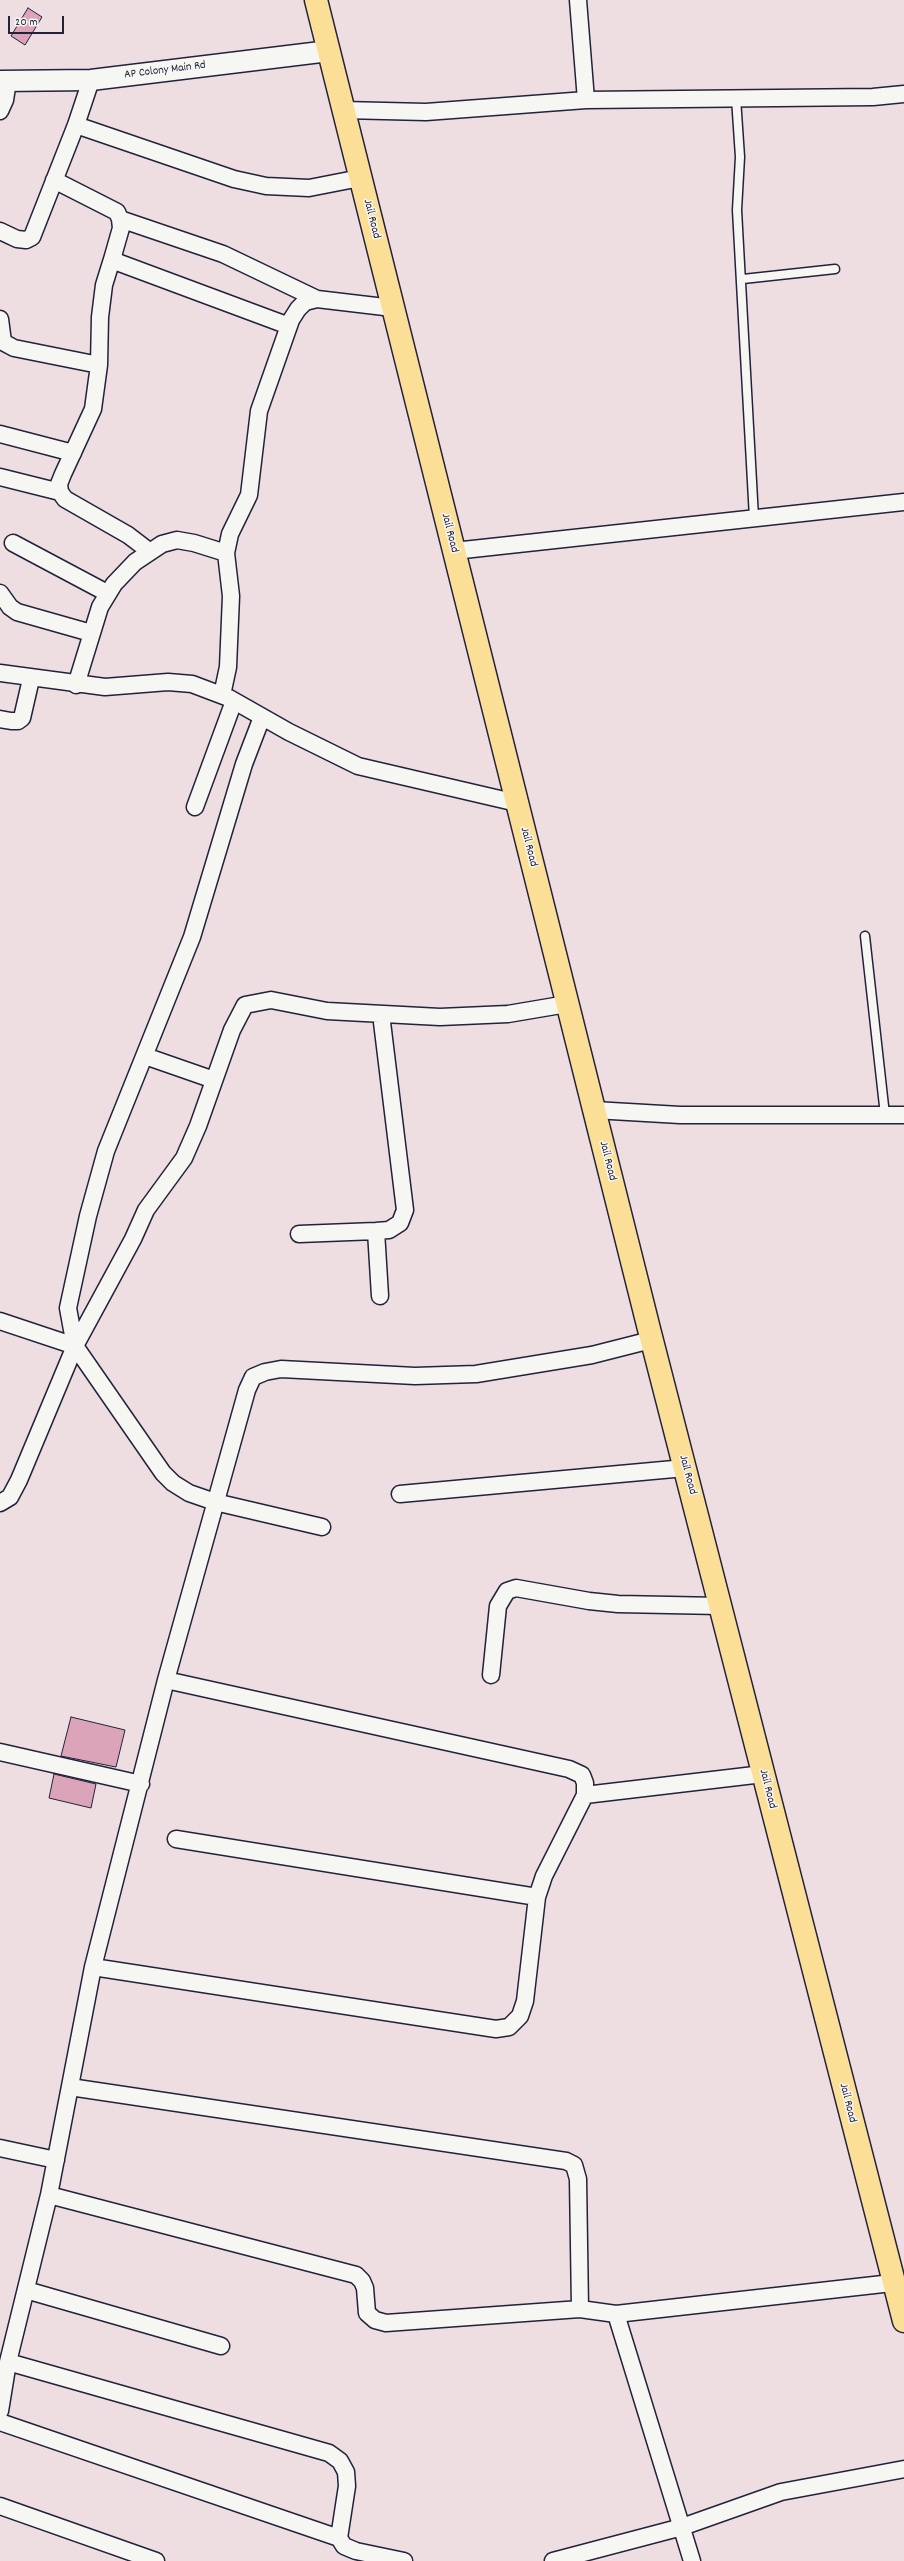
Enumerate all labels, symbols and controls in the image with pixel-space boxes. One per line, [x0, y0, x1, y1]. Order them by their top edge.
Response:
scale bar [10, 8, 66, 34]
text: 20 m [15, 14, 38, 31]
street label: AP Colony Main Rd [123, 59, 207, 83]
street label: Jail Road [359, 198, 383, 240]
street label: Jail Road [437, 512, 461, 554]
street label: Jail Road [516, 826, 540, 868]
street label: Jail Road [595, 1140, 619, 1182]
street label: Jail Road [675, 1454, 699, 1496]
street label: Jail Road [755, 1768, 779, 1810]
street label: Jail Road [835, 2082, 859, 2124]

